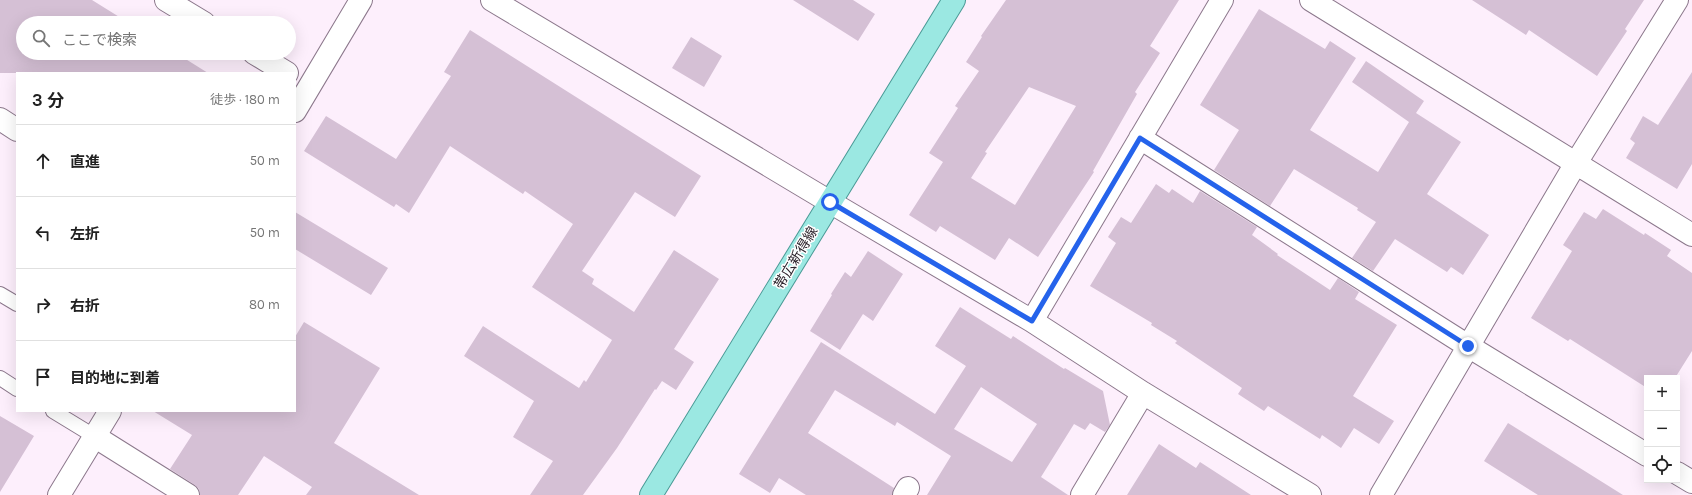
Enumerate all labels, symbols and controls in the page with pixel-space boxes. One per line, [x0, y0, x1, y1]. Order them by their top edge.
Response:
search box [16, 16, 296, 60]
icon: search [30, 27, 52, 49]
text: ここで検索 [62, 31, 137, 49]
text: 3 分 [32, 90, 64, 110]
text: 徒歩 · 180 m [210, 92, 280, 107]
icon: ahead [32, 150, 54, 172]
text: 直進 [70, 153, 100, 171]
text: 50 m [250, 153, 280, 168]
route start [821, 193, 839, 211]
icon: left [32, 222, 54, 244]
street label: 帯広新得線 [771, 224, 821, 292]
text: 左折 [70, 225, 100, 243]
text: 50 m [250, 225, 280, 240]
icon: right [32, 294, 54, 316]
text: 右折 [70, 297, 100, 315]
text: 80 m [249, 297, 280, 312]
route end [1459, 337, 1477, 355]
icon: arrive [32, 366, 54, 388]
text: 目的地に到着 [70, 369, 160, 387]
map controls [1644, 375, 1680, 483]
button: + [1644, 375, 1680, 411]
button: − [1644, 411, 1680, 447]
button: locate [1644, 447, 1680, 483]

